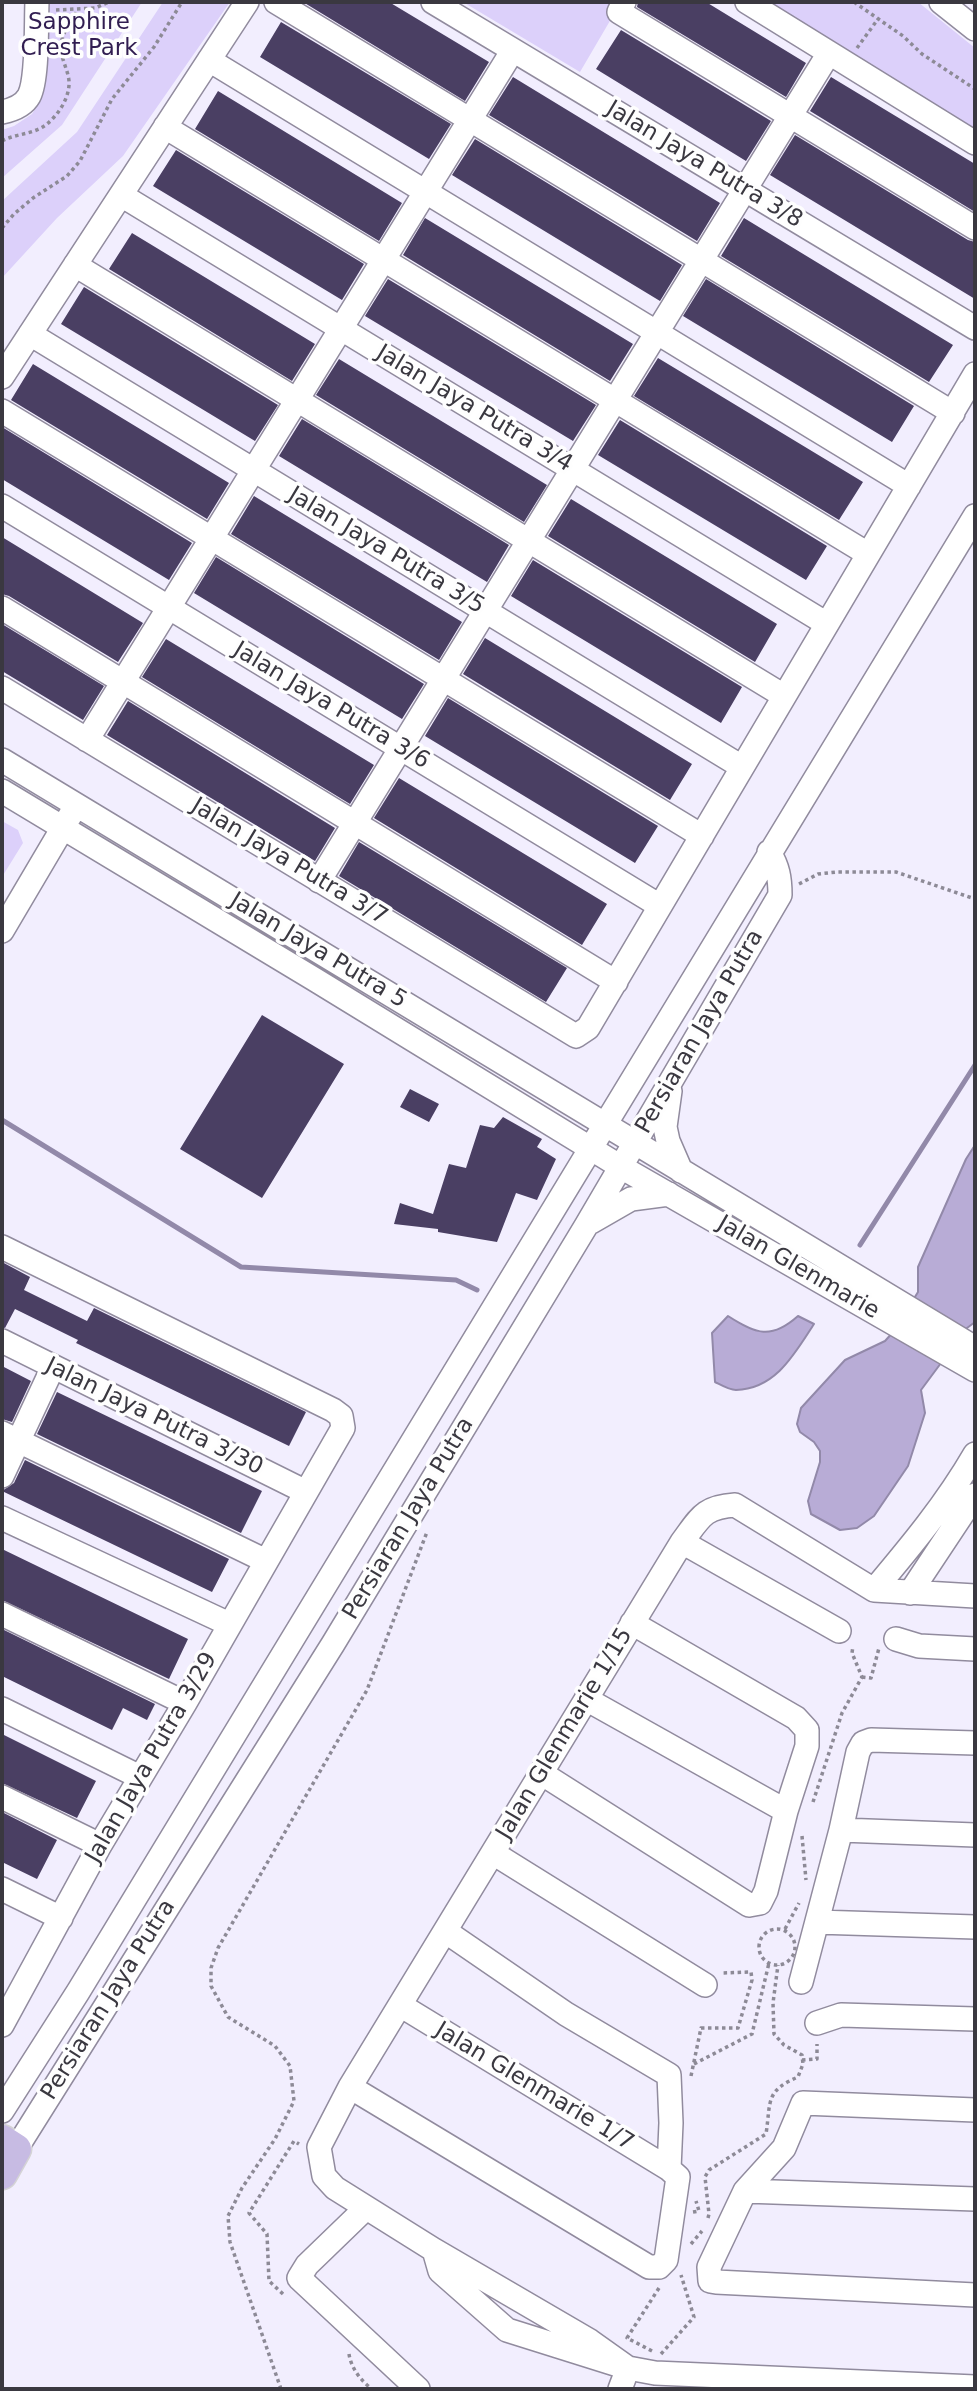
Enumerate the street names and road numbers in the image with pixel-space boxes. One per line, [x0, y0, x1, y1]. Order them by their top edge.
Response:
street label: Jalan Jaya Putra 3/8 [601, 95, 807, 235]
street label: Jalan Jaya Putra 3/4 [371, 339, 577, 479]
street label: Jalan Jaya Putra 3/5 [283, 481, 489, 621]
street label: Jalan Jaya Putra 3/6 [228, 636, 434, 776]
street label: Jalan Jaya Putra 3/7 [186, 792, 392, 932]
street label: Jalan Jaya Putra 5 [224, 887, 412, 1015]
street label: Persiaran Jaya Putra [630, 925, 770, 1139]
street label: Jalan Glenmarie [712, 1210, 884, 1326]
street label: Jalan Jaya Putra 3/30 [41, 1352, 267, 1482]
street label: Persiaran Jaya Putra [338, 1413, 480, 1625]
street label: Jalan Glenmarie 1/15 [491, 1623, 639, 1845]
street label: Jalan Jaya Putra 3/29 [80, 1648, 224, 1868]
street label: Persiaran Jaya Putra [36, 1895, 182, 2105]
street label: Jalan Glenmarie 1/7 [430, 2017, 638, 2157]

